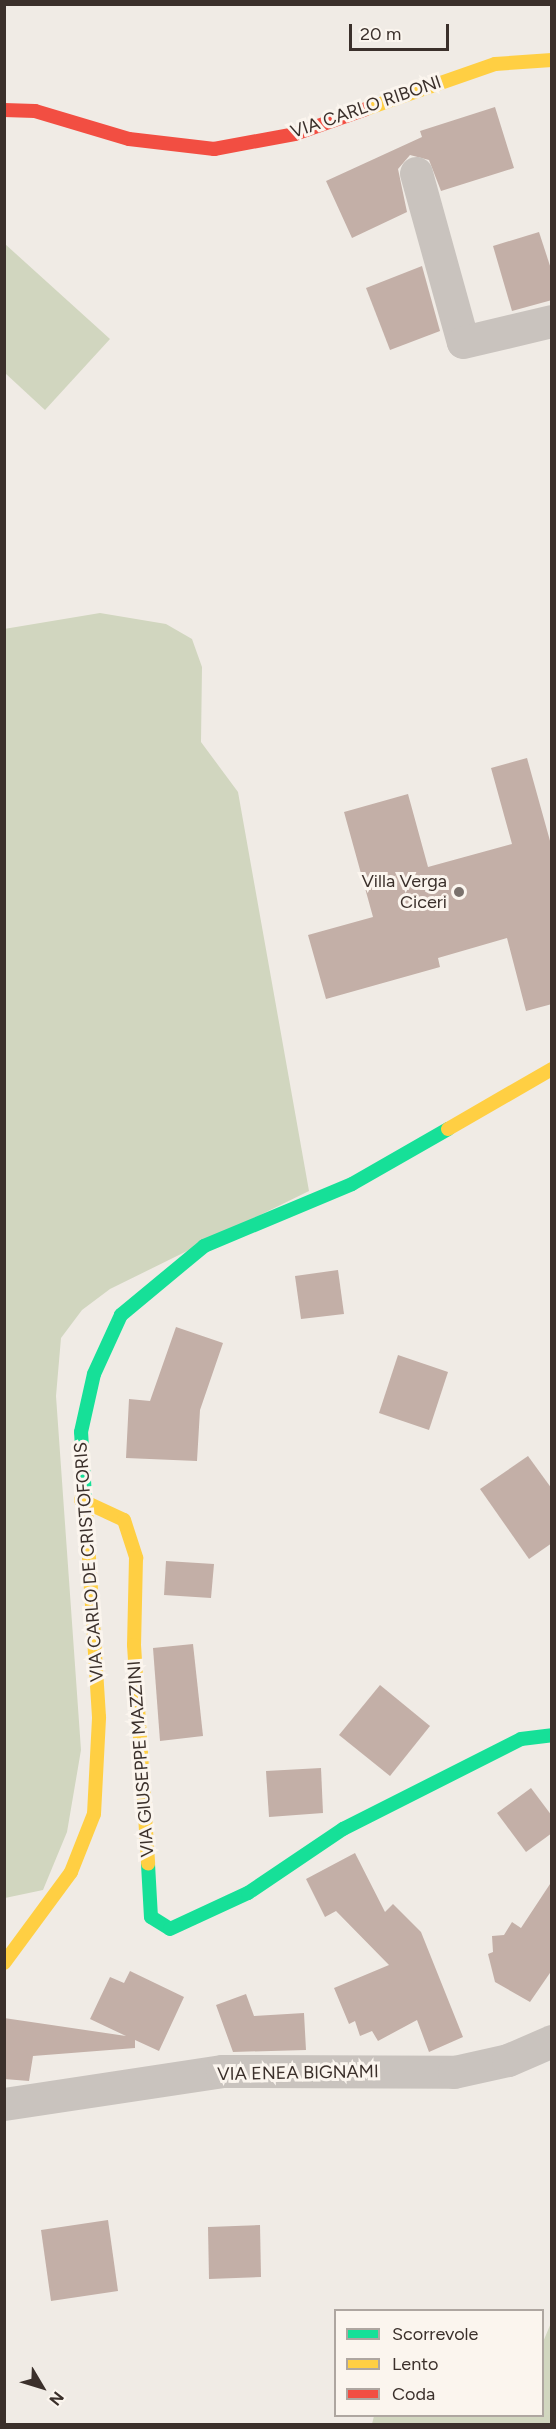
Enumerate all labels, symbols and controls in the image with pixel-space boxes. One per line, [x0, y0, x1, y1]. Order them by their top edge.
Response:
scale bar [352, 12, 452, 50]
text: 20 m [360, 23, 401, 45]
street label: VIA CARLO RIBONI [288, 71, 444, 143]
place label: Villa Verga Ciceri [361, 871, 447, 914]
marker: Villa Verga Ciceri [452, 885, 466, 899]
street label: VIA CARLO DE CRISTOFORIS [70, 1441, 108, 1683]
street label: VIA GIUSEPPE MAZZINI [123, 1660, 159, 1858]
street label: VIA ENEA BIGNAMI [217, 2061, 379, 2085]
legend [334, 2309, 544, 2417]
text: Scorrevole [392, 2323, 478, 2345]
text: Lento [392, 2353, 438, 2375]
north arrow [12, 2357, 72, 2417]
text: Coda [392, 2383, 435, 2405]
text: N [45, 2388, 68, 2409]

